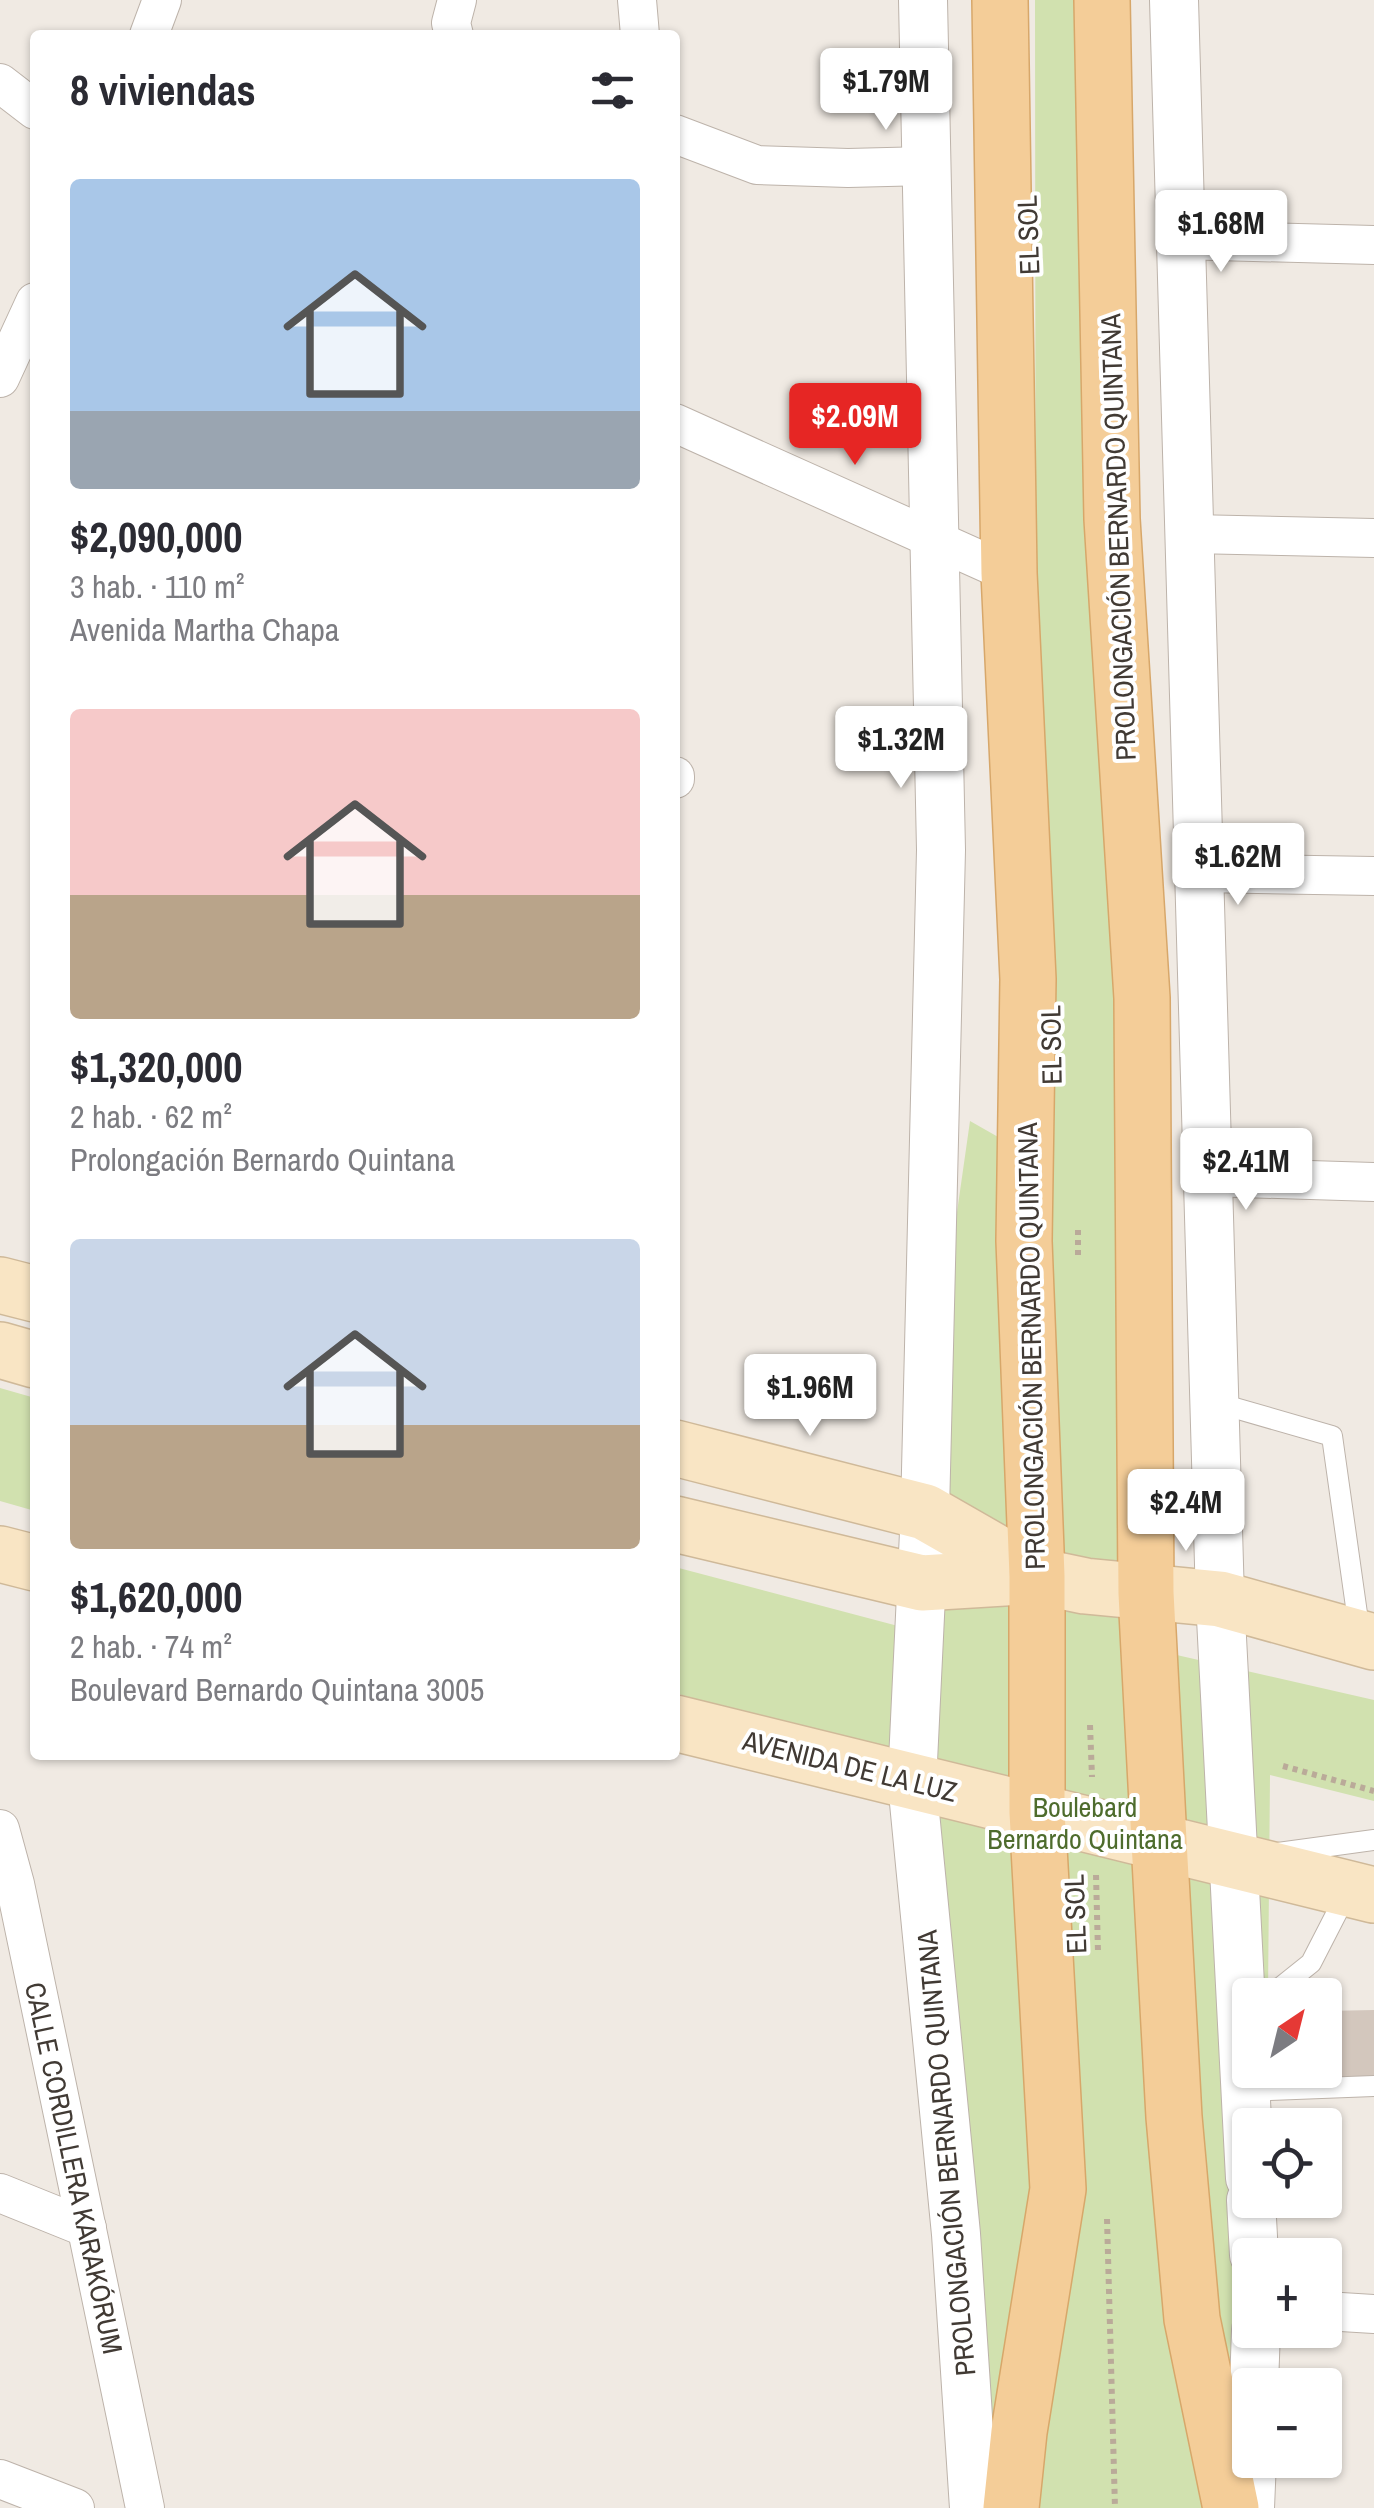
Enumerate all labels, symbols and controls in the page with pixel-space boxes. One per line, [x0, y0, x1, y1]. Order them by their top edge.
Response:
pin: $1.79M [805, 48, 967, 133]
text: $1.79M [842, 59, 930, 102]
text: 8 viviendas [70, 62, 256, 118]
icon: filters [585, 63, 640, 118]
pin: $1.68M [1140, 190, 1302, 275]
street label: EL SOL [1008, 194, 1048, 275]
text: $1.68M [1177, 201, 1265, 244]
icon: home [265, 244, 445, 424]
street label: PROLONGACIÓN BERNARDO QUINTANA [1091, 312, 1145, 761]
pin: $2.09M [774, 383, 936, 468]
text: $2.09M [811, 394, 899, 437]
text: $2,090,000 [70, 509, 242, 565]
text: 3 hab. · 110 m² [70, 565, 245, 608]
text: Avenida Martha Chapa [70, 608, 339, 651]
pin: $1.32M [820, 706, 982, 791]
text: $1.32M [857, 717, 945, 760]
icon: home [265, 774, 445, 954]
pin: $1.62M [1157, 823, 1319, 908]
text: $1.62M [1194, 834, 1282, 877]
street label: EL SOL [1031, 1005, 1071, 1085]
text: $1,320,000 [70, 1039, 242, 1095]
text: 2 hab. · 62 m² [70, 1095, 232, 1138]
street label: PROLONGACIÓN BERNARDO QUINTANA [1008, 1121, 1054, 1570]
pin: $2.41M [1165, 1128, 1327, 1213]
text: Prolongación Bernardo Quintana [70, 1138, 455, 1181]
text: $2.41M [1202, 1139, 1290, 1182]
icon: home [265, 1304, 445, 1484]
pin: $1.96M [729, 1354, 891, 1439]
text: $1.96M [766, 1365, 854, 1408]
pin: $2.4M [1116, 1469, 1256, 1554]
text: $2.4M [1150, 1480, 1222, 1523]
text: $1,620,000 [70, 1569, 242, 1625]
text: 2 hab. · 74 m² [70, 1625, 232, 1668]
text: Boulevard Bernardo Quintana 3005 [70, 1668, 484, 1711]
street label: AVENIDA DE LA LUZ [738, 1721, 961, 1811]
park label: Boulebard Bernardo Quintana [987, 1788, 1183, 1858]
street label: EL SOL [1055, 1873, 1095, 1954]
street label: PROLONGACIÓN BERNARDO QUINTANA [908, 1928, 984, 2378]
north arrow [1232, 1978, 1342, 2088]
map controls [1232, 1978, 1342, 2478]
street label: CALLE CORDILLERA KARAKÓRUM [16, 1979, 132, 2357]
button: locate [1232, 2108, 1342, 2218]
button: + [1232, 2238, 1342, 2348]
button: − [1232, 2368, 1342, 2478]

